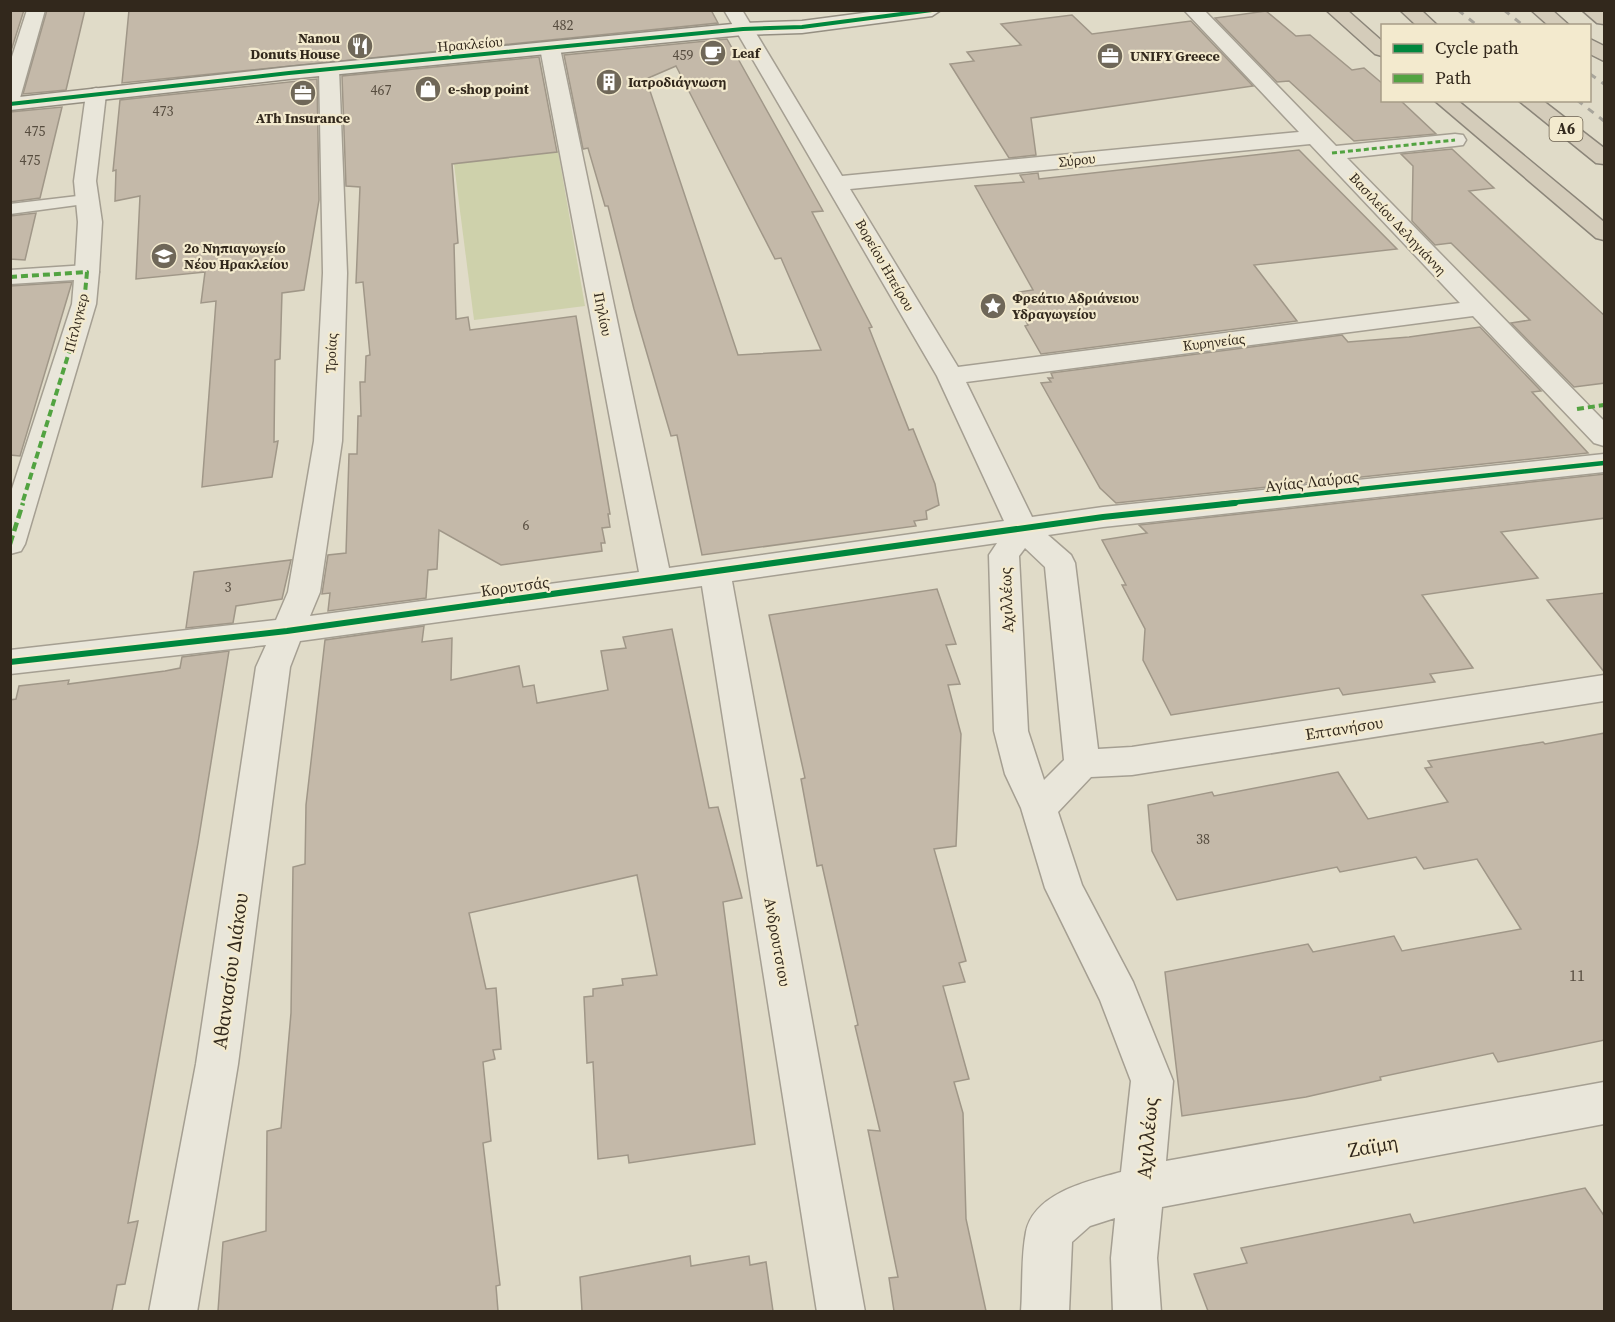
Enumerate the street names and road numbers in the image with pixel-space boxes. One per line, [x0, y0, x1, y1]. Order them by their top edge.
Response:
street label: Ηρακλείου [436, 31, 504, 57]
road number: Α6 [1550, 117, 1582, 141]
street label: Σύρου [1058, 148, 1096, 172]
street label: Βασιλείου Δεληγιάννη [1345, 168, 1451, 280]
street label: Βορείου Ηπείρου [851, 215, 919, 315]
street label: Πηλίου [589, 290, 617, 338]
street label: Πίτλιγκερ [59, 291, 93, 355]
street label: Κυρηνείας [1182, 328, 1246, 356]
street label: Τροίας [320, 333, 342, 373]
street label: Αγίας Λαύρας [1264, 465, 1360, 497]
street label: Αχιλλέως [994, 567, 1018, 633]
street label: Κορυτσάς [479, 570, 551, 602]
street label: Επτανήσου [1303, 711, 1385, 745]
street label: Αθανασίου Διάκου [205, 891, 255, 1051]
street label: Ανδρουτσιου [759, 896, 797, 988]
street label: Αχιλλέως [1129, 1096, 1165, 1180]
street label: Ζαϊμη [1346, 1128, 1400, 1164]

